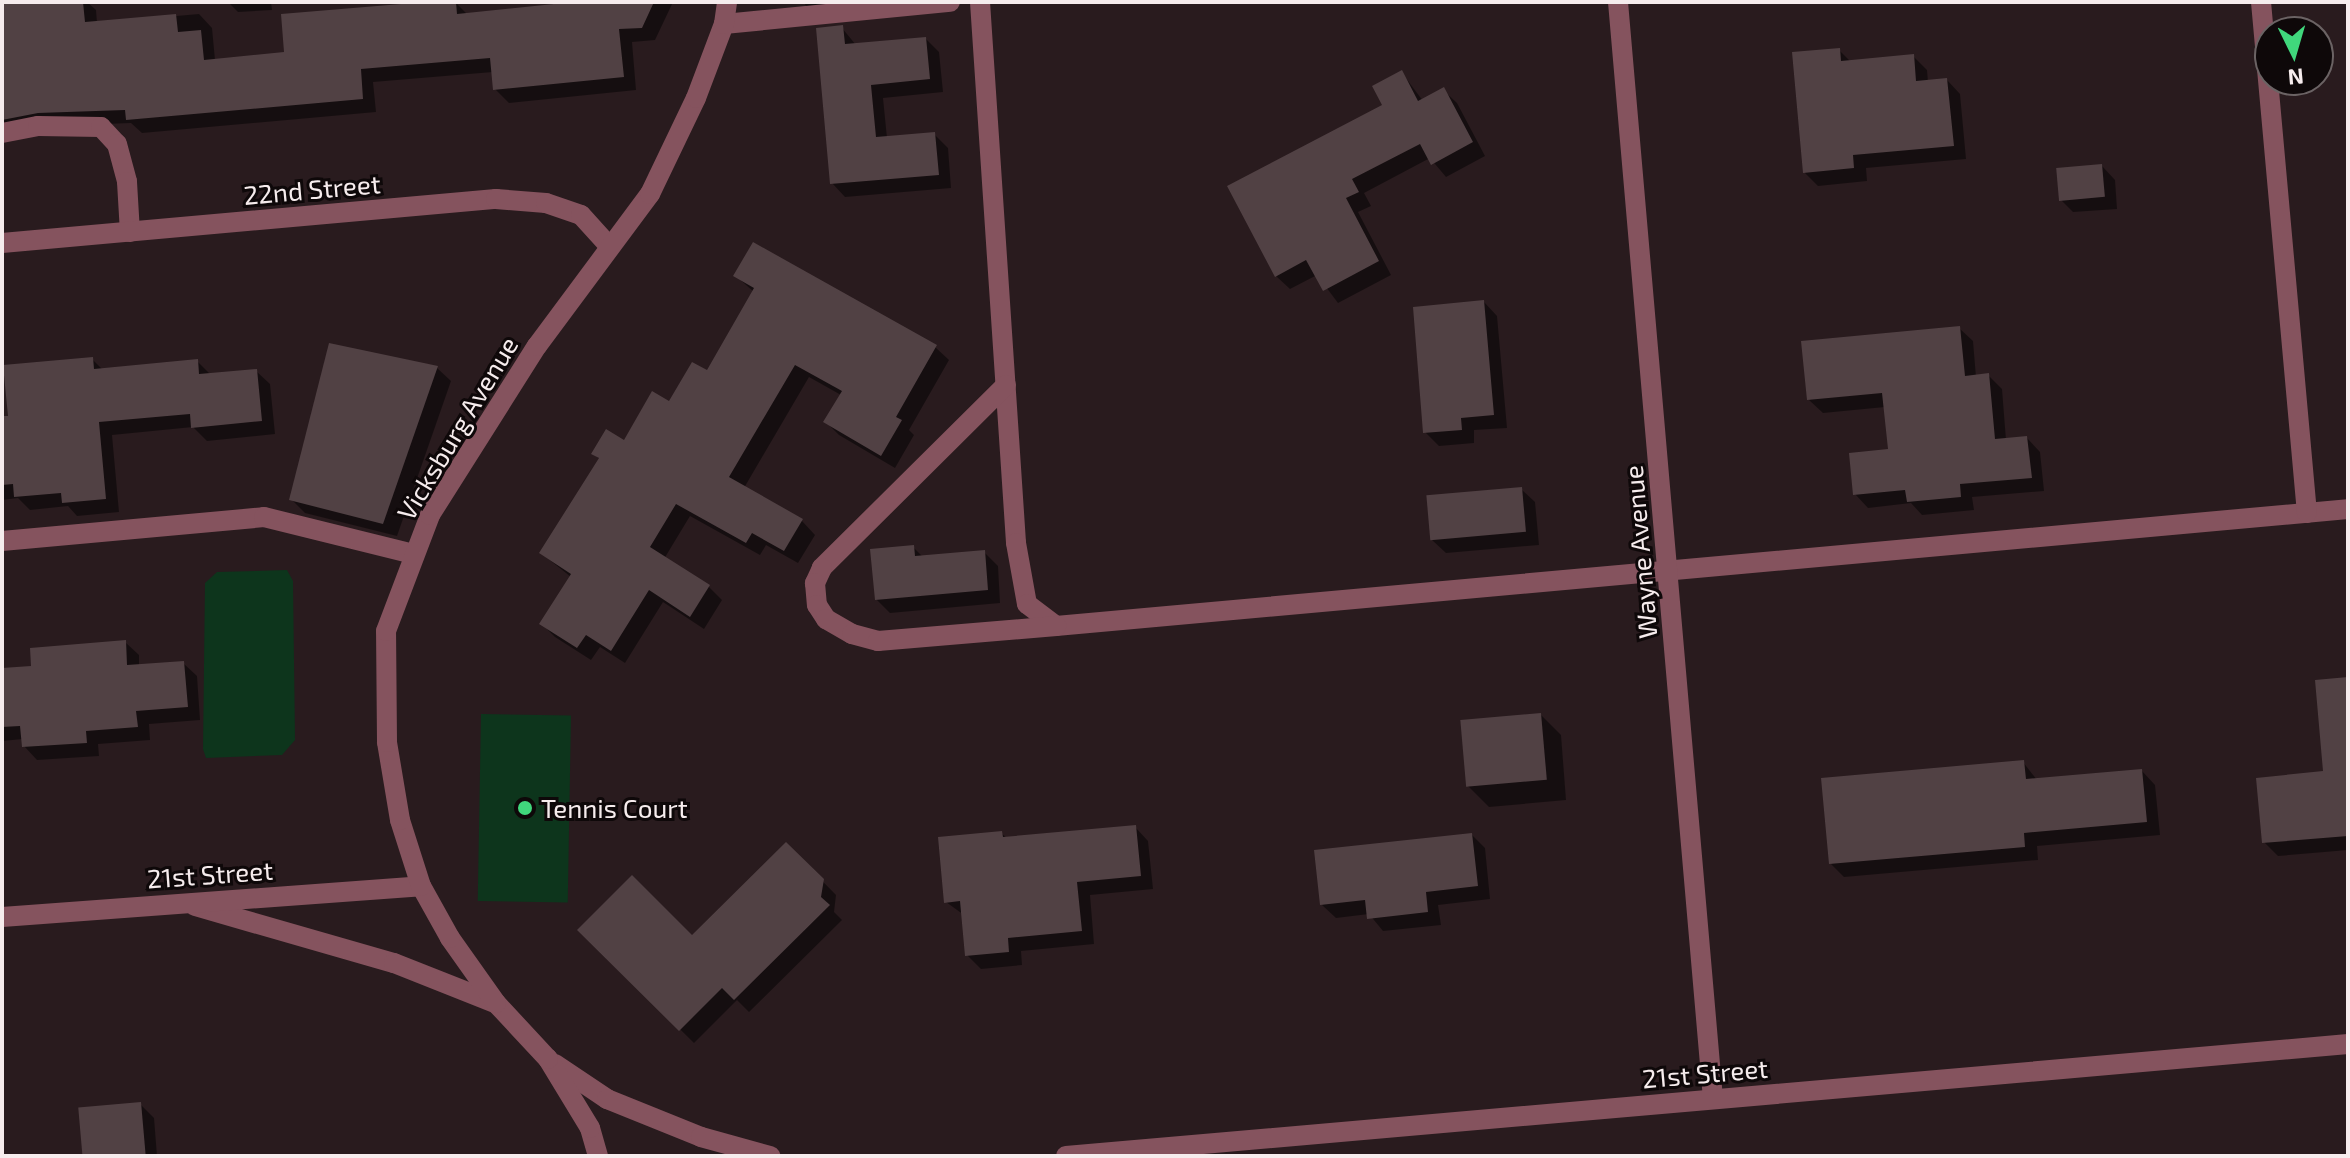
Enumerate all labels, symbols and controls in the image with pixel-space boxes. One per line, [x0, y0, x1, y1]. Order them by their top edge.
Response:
north arrow [2254, 16, 2334, 96]
text: N [2287, 64, 2305, 92]
street label: 22nd Street [242, 167, 382, 211]
street label: Vicksburg Avenue [390, 330, 524, 526]
street label: Wayne Avenue [1617, 464, 1663, 640]
place label: Tennis Court [541, 792, 688, 824]
marker: Tennis Court [516, 799, 534, 817]
street label: 21st Street [146, 854, 274, 894]
street label: 21st Street [1641, 1052, 1769, 1094]

